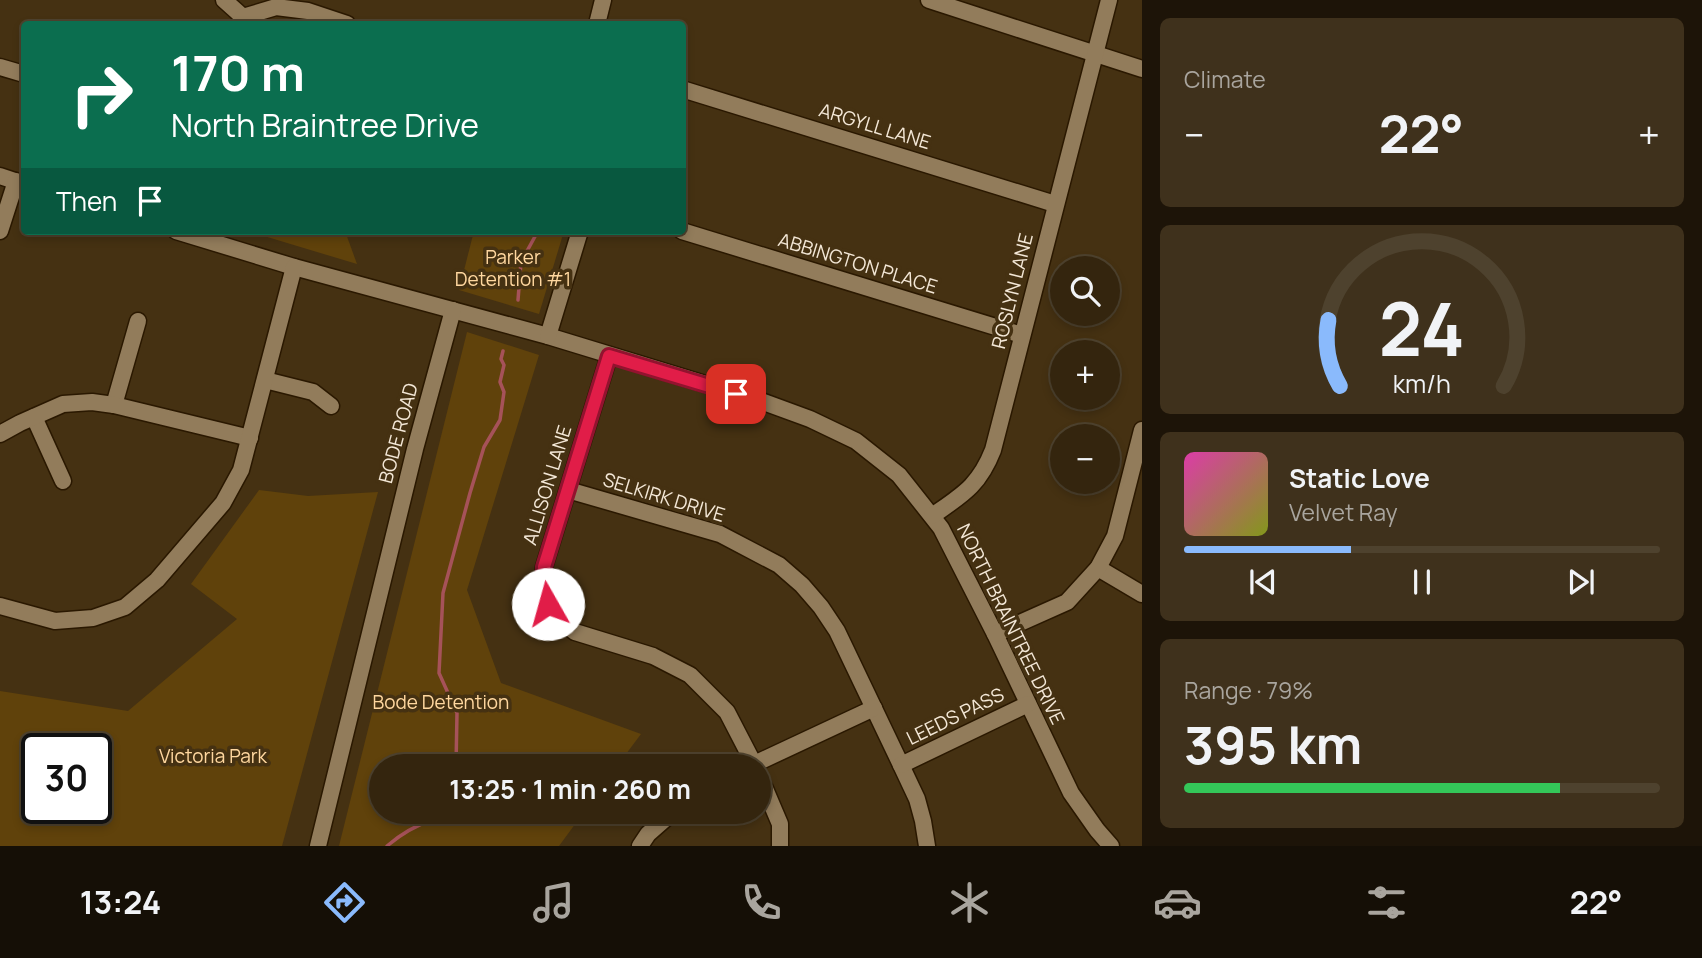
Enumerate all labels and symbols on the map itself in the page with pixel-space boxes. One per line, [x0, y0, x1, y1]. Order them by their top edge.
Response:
street label: ARGYLL LANE [816, 97, 934, 155]
street label: ABBINGTON PLACE [775, 226, 941, 300]
street label: ROSLYN LANE [985, 231, 1039, 351]
park label: Parker Detention #1 [455, 244, 571, 292]
pin [706, 364, 766, 424]
street label: BODE ROAD [372, 380, 424, 486]
street label: ALLISON LANE [516, 422, 578, 548]
street label: SELKIRK DRIVE [600, 466, 728, 528]
street label: NORTH BRAINTREE DRIVE [951, 519, 1071, 729]
position arrow [511, 567, 585, 641]
street label: LEEDS PASS [902, 681, 1008, 751]
park label: Bode Detention [373, 689, 509, 715]
speed limit sign: 30 [21, 733, 112, 824]
park label: Victoria Park [159, 743, 268, 769]

